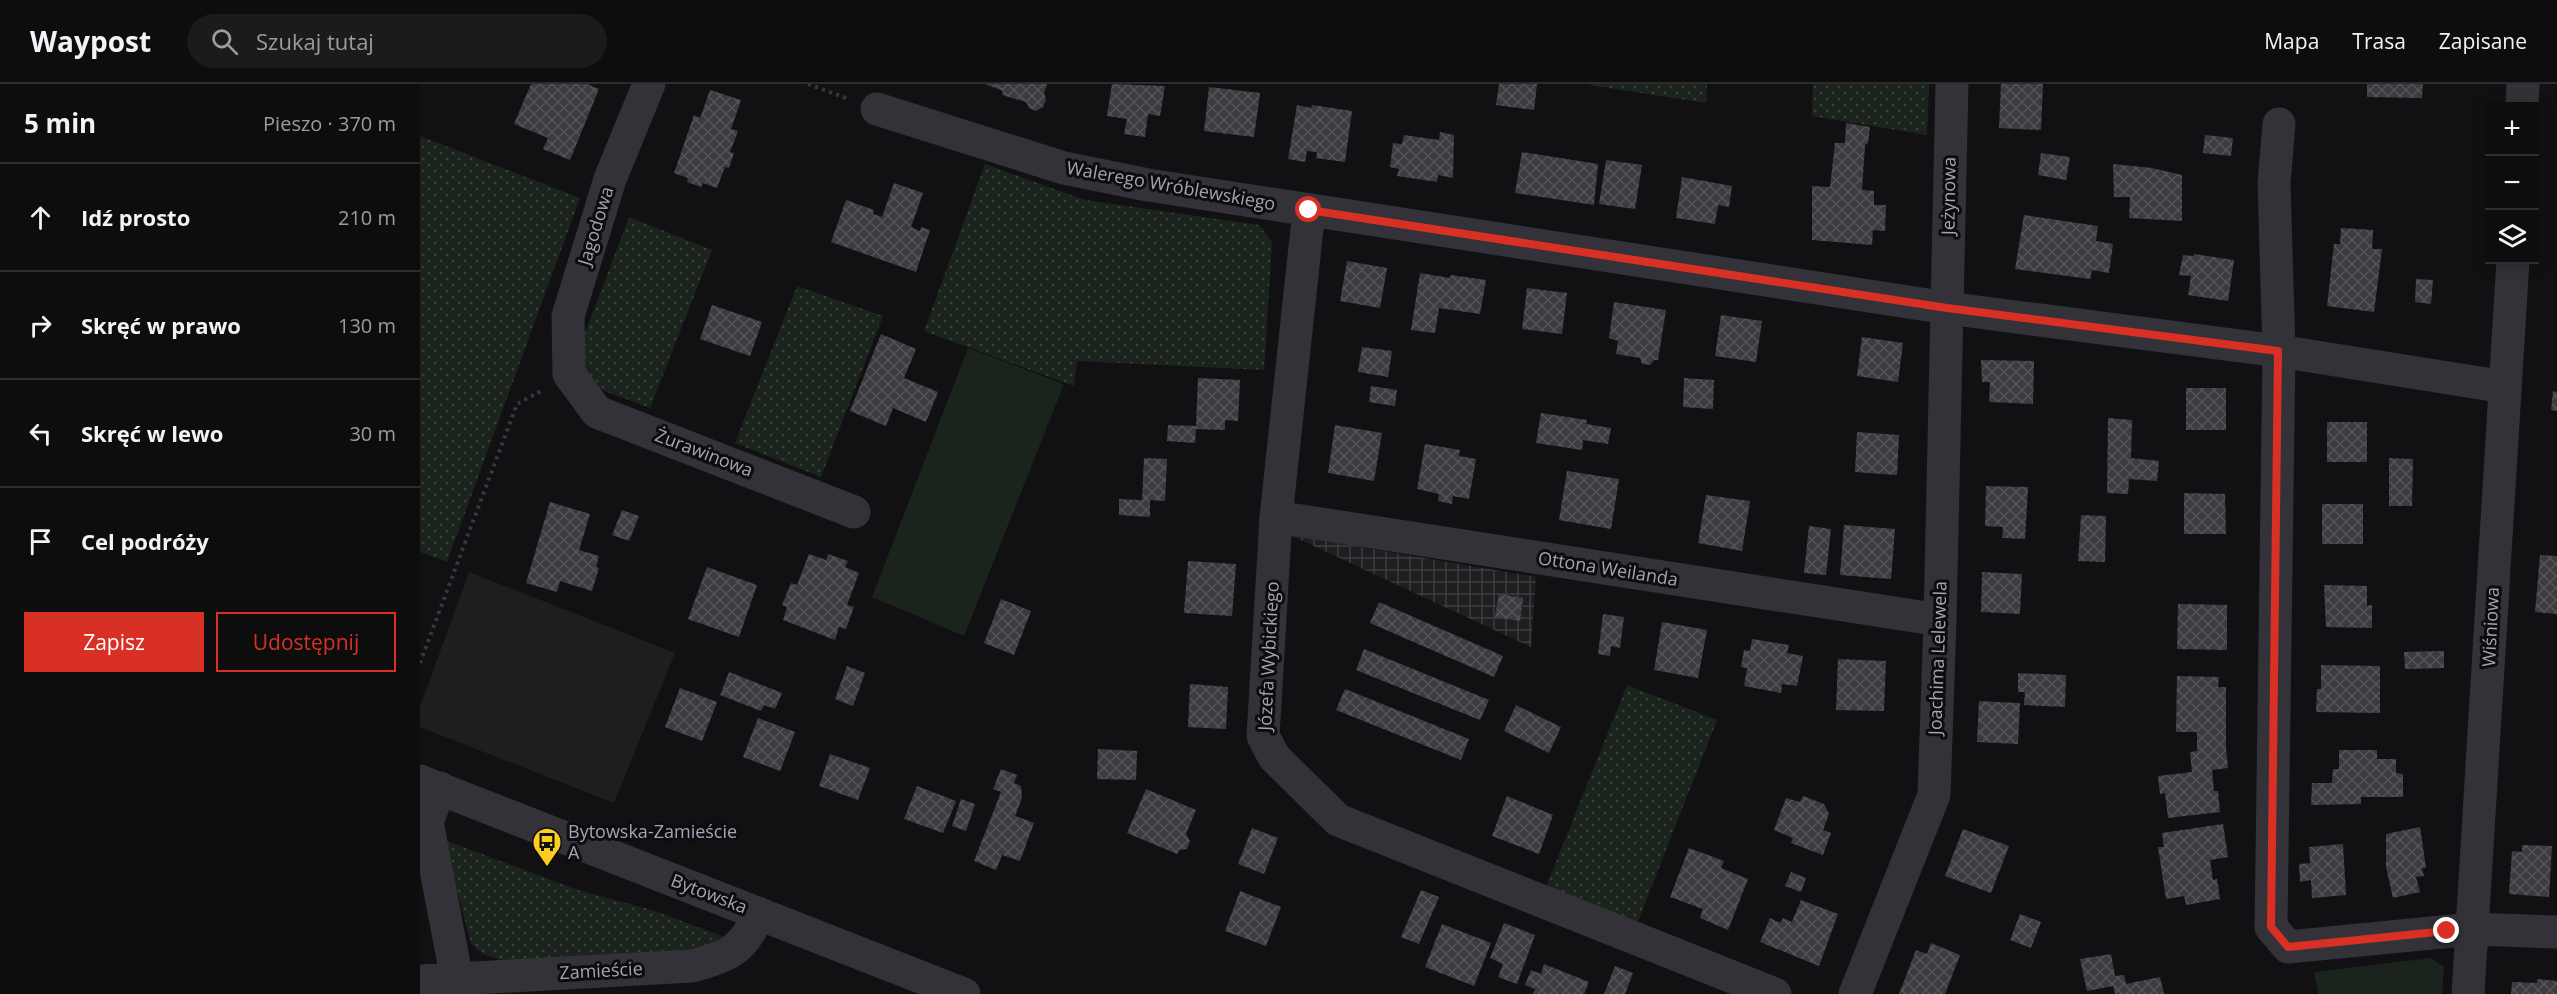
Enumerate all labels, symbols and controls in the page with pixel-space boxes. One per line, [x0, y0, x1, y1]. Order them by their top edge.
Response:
search box [187, 14, 607, 68]
text: Waypost [30, 22, 151, 60]
icon: search [208, 25, 241, 58]
text: Szukaj tutaj [256, 26, 374, 56]
text: Mapa [2264, 27, 2319, 55]
text: Trasa [2352, 27, 2406, 55]
text: Zapisane [2439, 27, 2527, 55]
map controls [2485, 102, 2539, 264]
button: + [2485, 102, 2539, 156]
text: 5 min [24, 105, 96, 141]
text: Pieszo · 370 m [263, 110, 396, 137]
street label: Walerego Wróblewskiego [1065, 155, 1278, 215]
button: − [2485, 156, 2539, 210]
street label: Jeżynowa [1935, 157, 1961, 237]
street label: Jagodowa [571, 183, 618, 270]
route start [1295, 196, 1321, 222]
icon: ahead [24, 201, 57, 234]
text: Idź prosto [81, 202, 190, 232]
text: 210 m [338, 204, 396, 231]
button: layers [2485, 210, 2539, 264]
icon: right [24, 309, 57, 342]
text: Skręć w prawo [81, 310, 241, 340]
text: 130 m [338, 312, 396, 339]
icon: left [24, 417, 57, 450]
text: Skręć w lewo [81, 418, 223, 448]
text: 30 m [349, 420, 396, 447]
street label: Żurawinowa [652, 422, 757, 482]
icon: arrive [24, 525, 57, 558]
text: Cel podróży [81, 526, 209, 556]
street label: Ottona Weilanda [1537, 545, 1680, 591]
street label: Józefa Wybickiego [1252, 581, 1284, 733]
street label: Joachima Lelewela [1922, 581, 1952, 737]
street label: Wiśniowa [2476, 586, 2504, 668]
button: Zapisz [24, 612, 204, 672]
button: Udostępnij [216, 612, 396, 672]
place label: Bytowska-Zamieście A [568, 819, 737, 864]
bus stop icon: Bytowska-Zamieście A [531, 826, 563, 868]
street label: Bytowska [668, 868, 751, 919]
route end [2433, 917, 2459, 943]
street label: Zamieście [559, 956, 643, 984]

